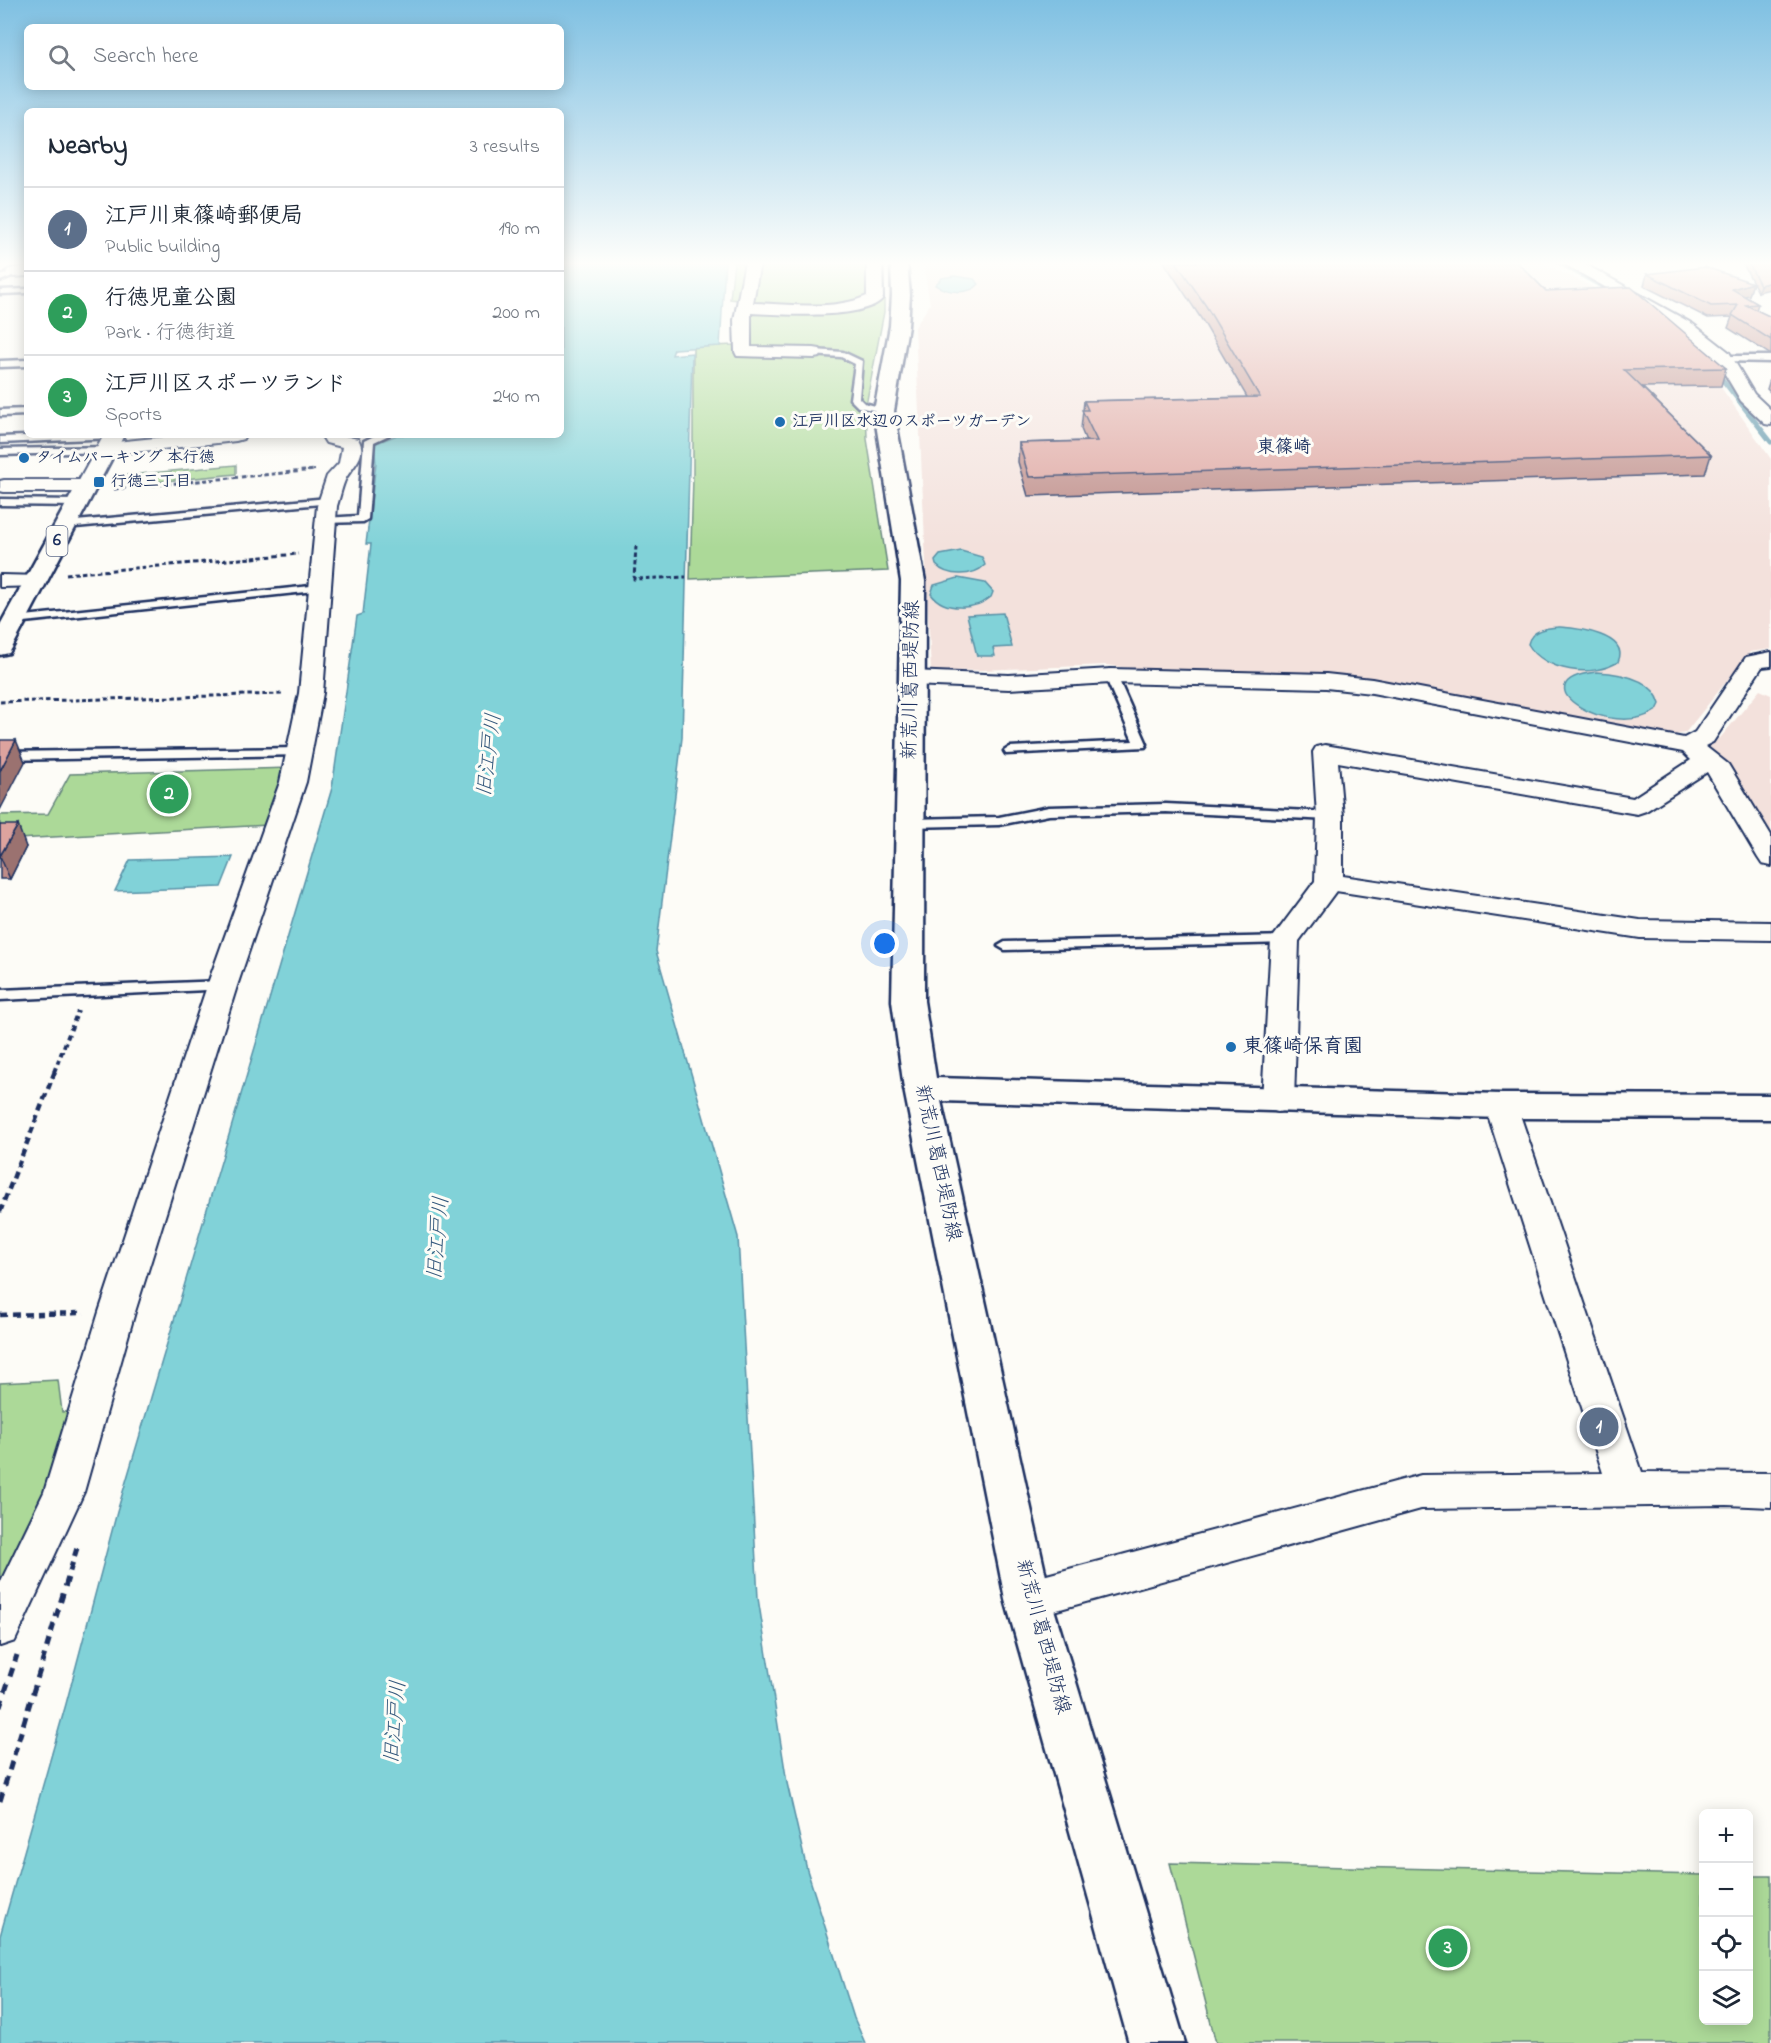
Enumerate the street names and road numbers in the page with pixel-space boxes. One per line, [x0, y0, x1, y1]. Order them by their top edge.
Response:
road number: 6 [46, 526, 68, 556]
street label: 新荒川葛西堤防線 [896, 600, 928, 760]
street label: 新荒川葛西堤防線 [906, 1082, 968, 1244]
street label: 新荒川葛西堤防線 [1007, 1556, 1077, 1718]

